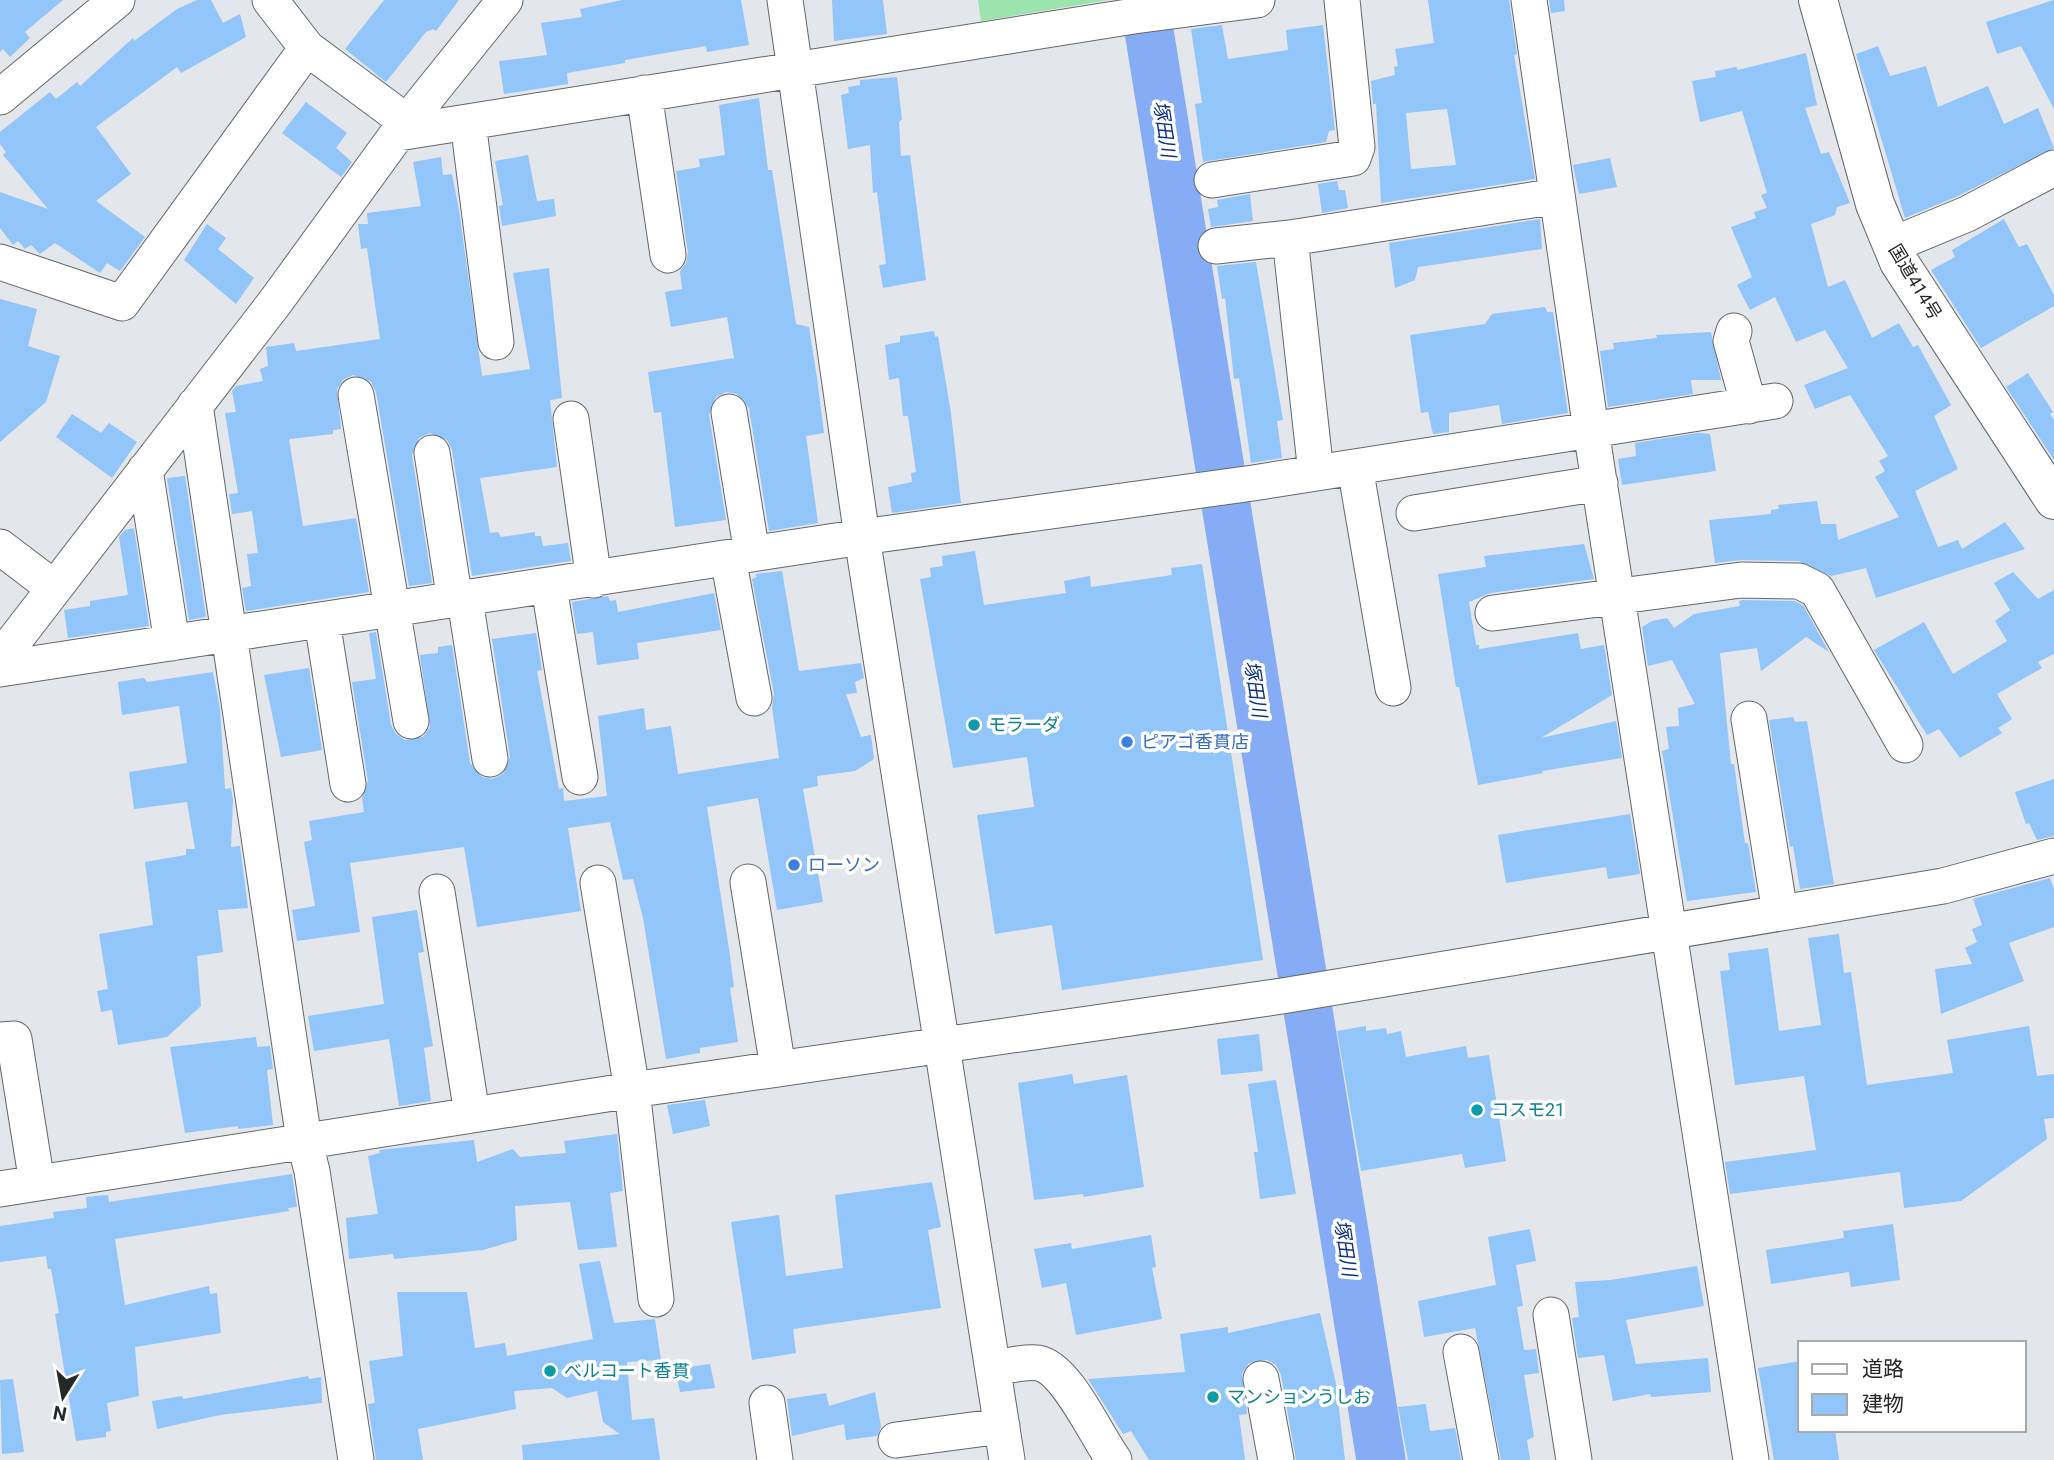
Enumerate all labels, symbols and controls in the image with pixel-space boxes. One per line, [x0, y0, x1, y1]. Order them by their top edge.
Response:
water label: 塚田川 [1149, 99, 1181, 161]
street label: 国道414号 [1885, 240, 1946, 323]
water label: 塚田川 [1240, 659, 1272, 721]
place label: モラーダ [988, 714, 1060, 735]
marker: モラーダ [966, 717, 982, 733]
place label: ピアゴ香貫店 [1141, 731, 1249, 752]
marker: ピアゴ香貫店 [1119, 734, 1135, 750]
place label: ローソン [808, 854, 880, 875]
marker: ローソン [786, 857, 802, 873]
place label: コスモ21 [1491, 1099, 1565, 1120]
marker: コスモ21 [1469, 1102, 1485, 1118]
water label: 塚田川 [1330, 1218, 1362, 1280]
legend [1798, 1341, 2026, 1432]
text: 道路 [1862, 1357, 1904, 1381]
place label: ベルコート香貫 [564, 1360, 690, 1381]
north arrow [28, 1362, 98, 1432]
marker: ベルコート香貫 [542, 1363, 558, 1379]
place label: マンションうしお [1227, 1386, 1371, 1407]
marker: マンションうしお [1205, 1389, 1221, 1405]
text: 建物 [1862, 1392, 1904, 1416]
text: N [51, 1401, 69, 1426]

